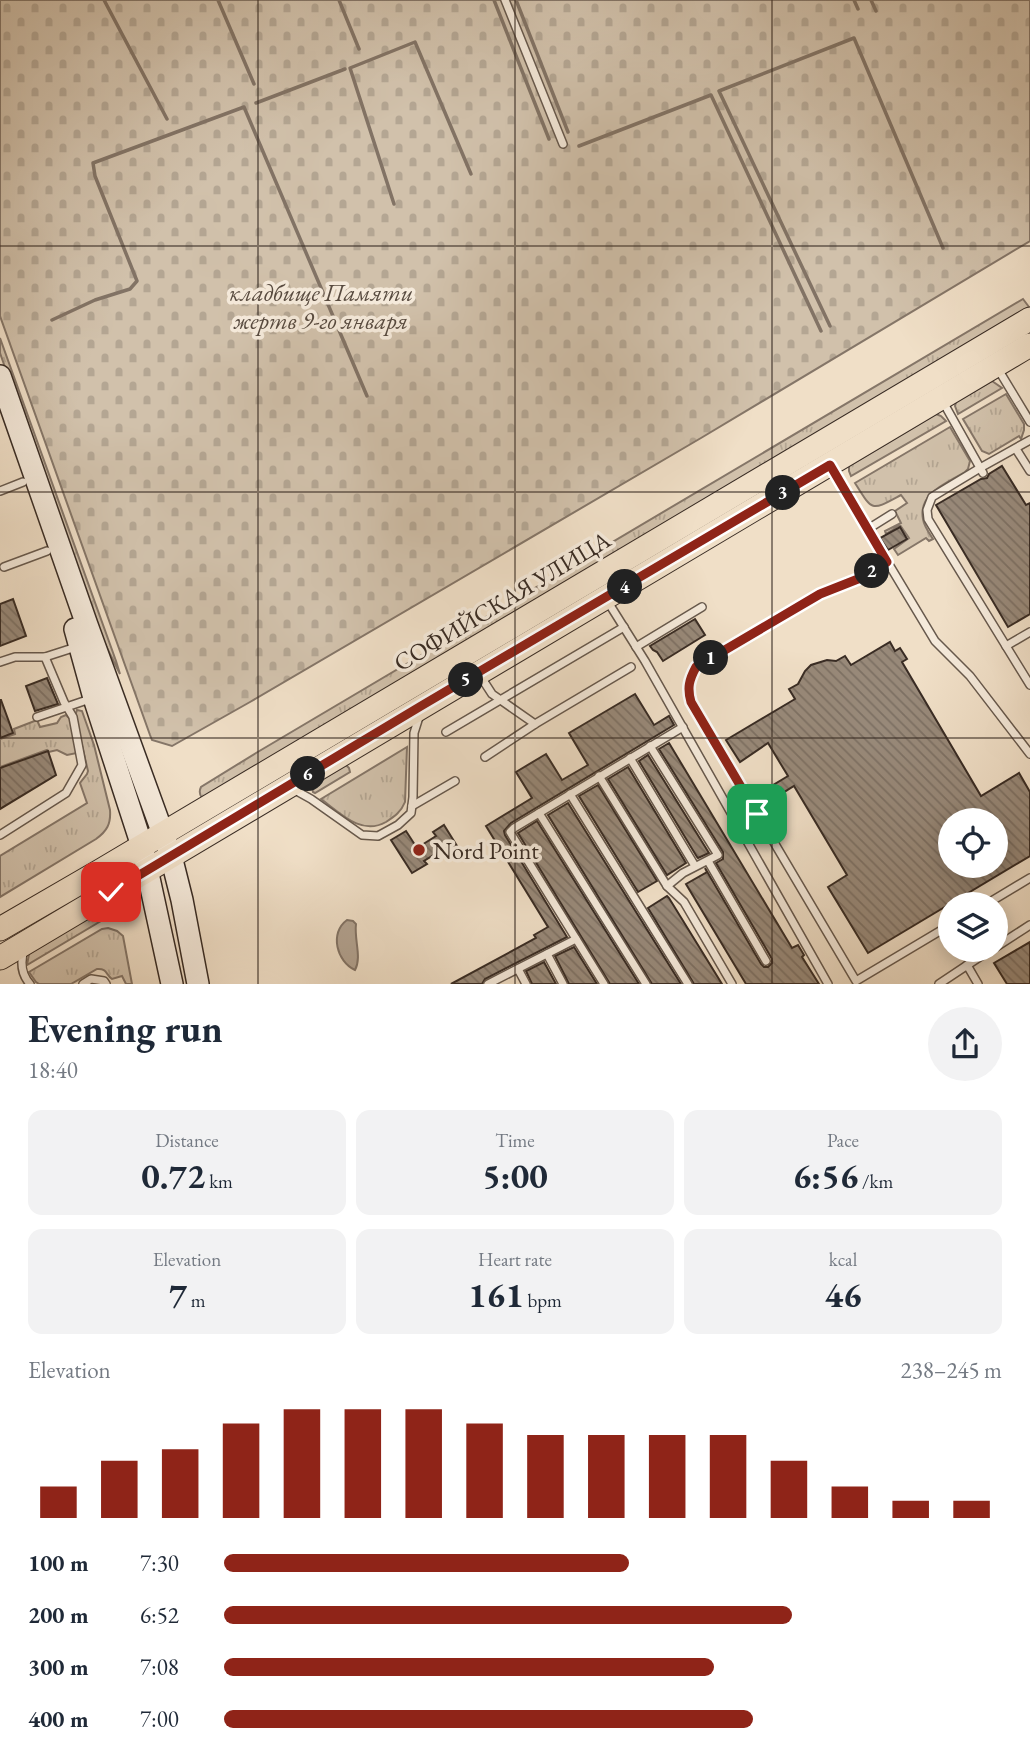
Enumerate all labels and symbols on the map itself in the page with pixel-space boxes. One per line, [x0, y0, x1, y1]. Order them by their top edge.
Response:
park label: кладбище Памяти жертв 9-го января [229, 277, 413, 336]
pin: 3 [766, 476, 800, 510]
street label: СОФИЙСКАЯ УЛИЦА [388, 524, 617, 678]
pin: 2 [854, 554, 890, 588]
pin: 4 [608, 570, 642, 604]
pin: 1 [694, 640, 728, 676]
pin: 5 [448, 662, 484, 698]
pin: 6 [290, 756, 326, 792]
pin [727, 784, 787, 844]
place label: Nord Point [433, 835, 539, 866]
marker: Nord Point [411, 842, 427, 858]
pin [81, 862, 141, 922]

